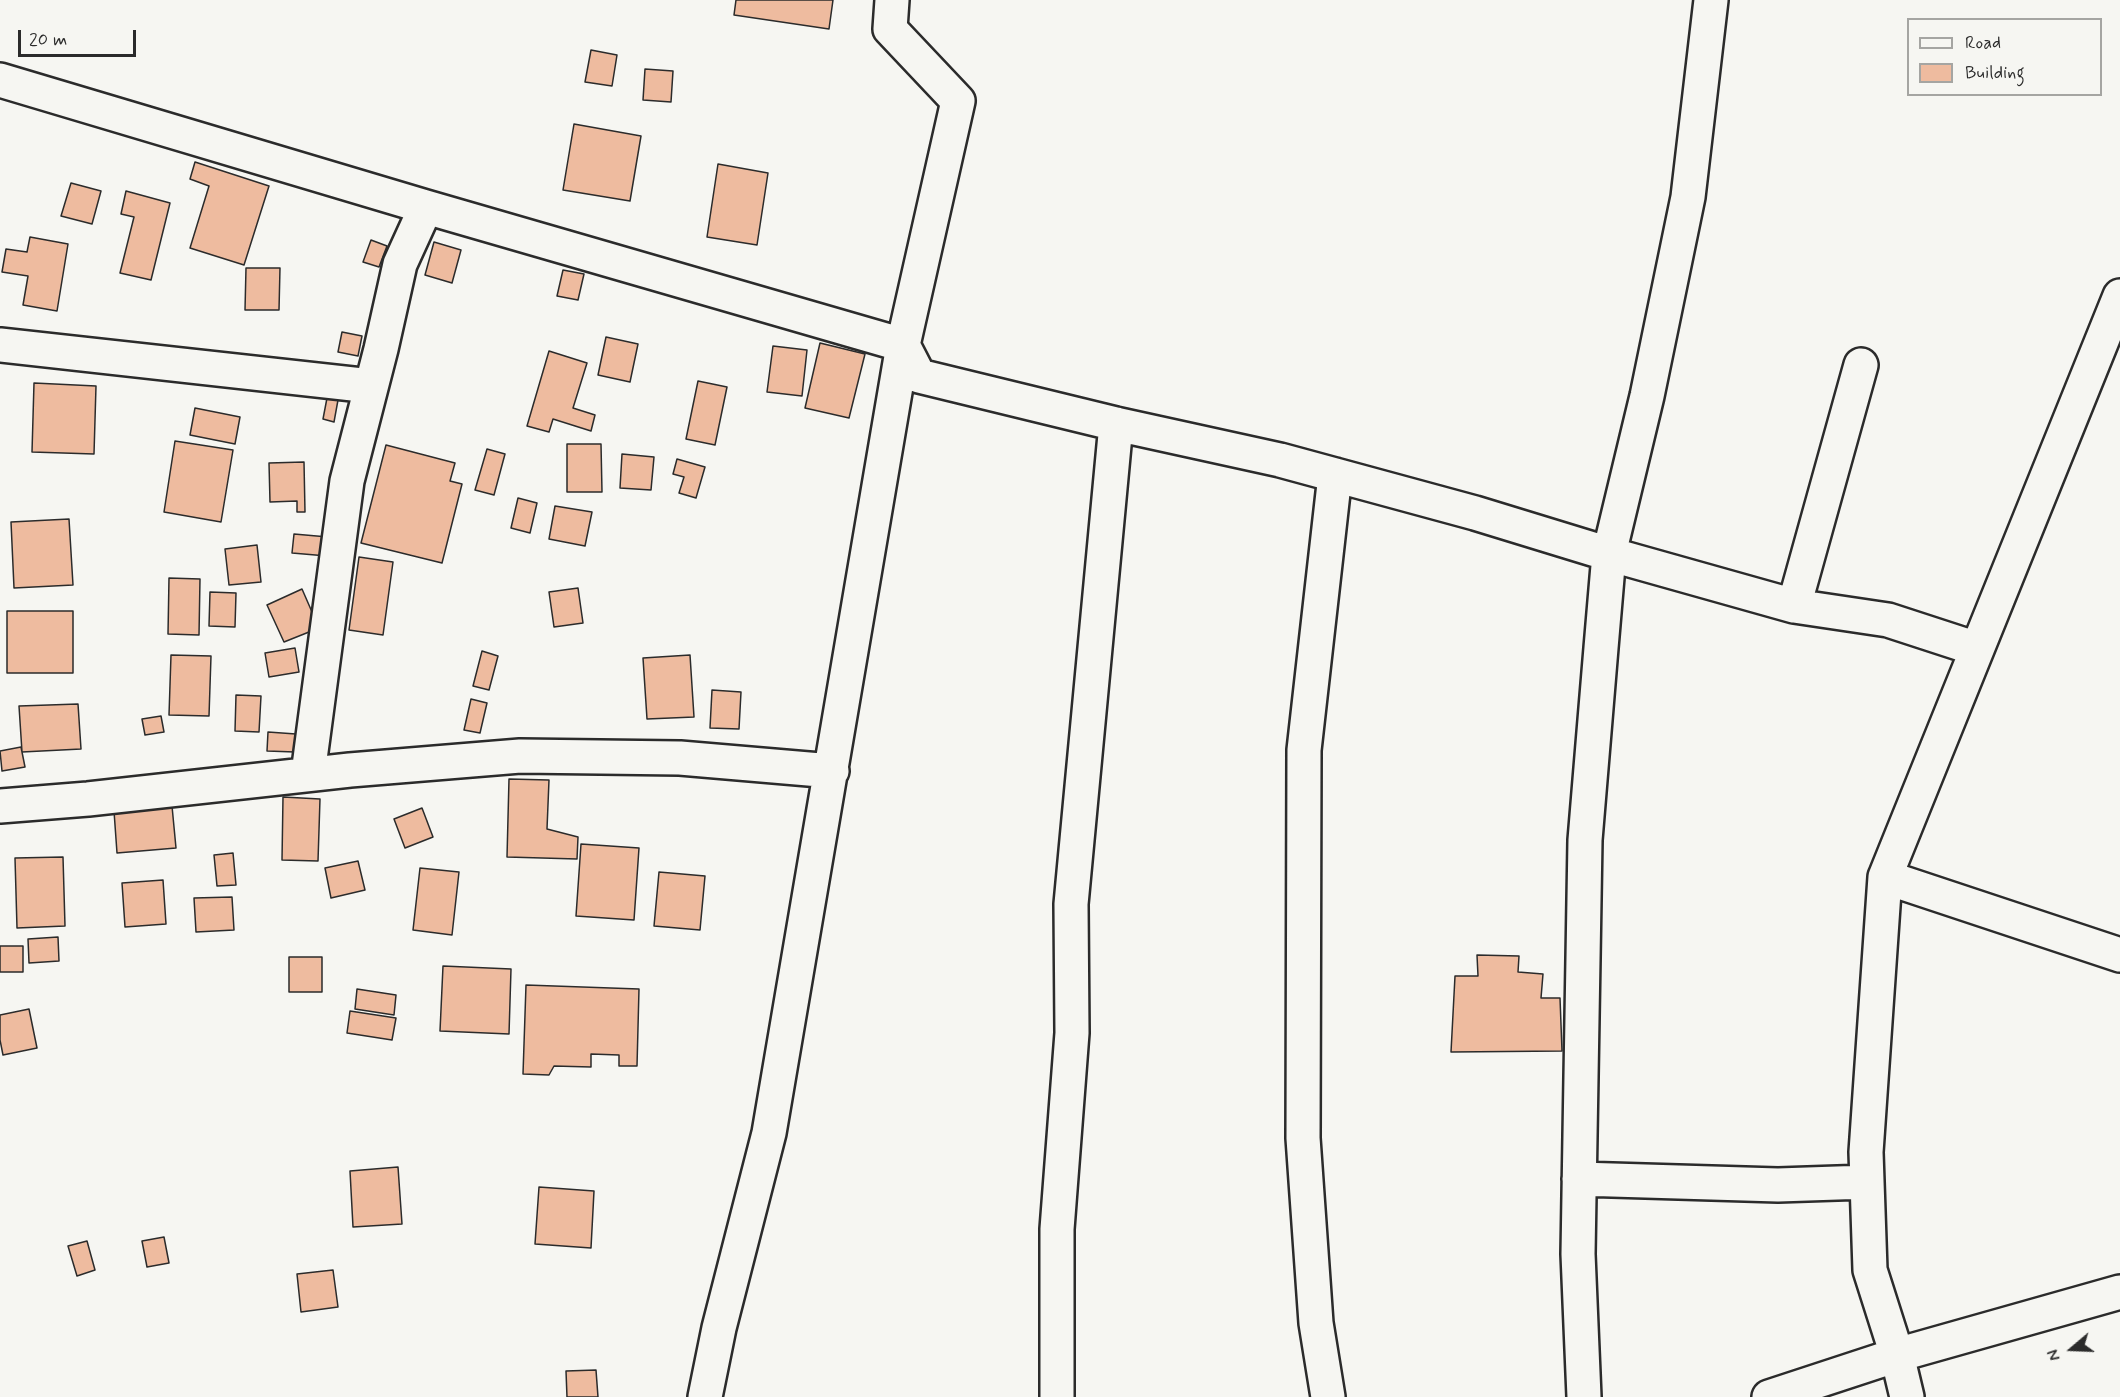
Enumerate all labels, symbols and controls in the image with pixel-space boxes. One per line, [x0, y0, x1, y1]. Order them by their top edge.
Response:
scale bar [21, 18, 140, 56]
legend [1907, 18, 2102, 96]
text: 20 m [29, 28, 67, 52]
text: Road [1965, 31, 2001, 55]
text: Building [1965, 61, 2025, 85]
north arrow [2042, 1319, 2102, 1379]
text: N [2043, 1347, 2066, 1363]

